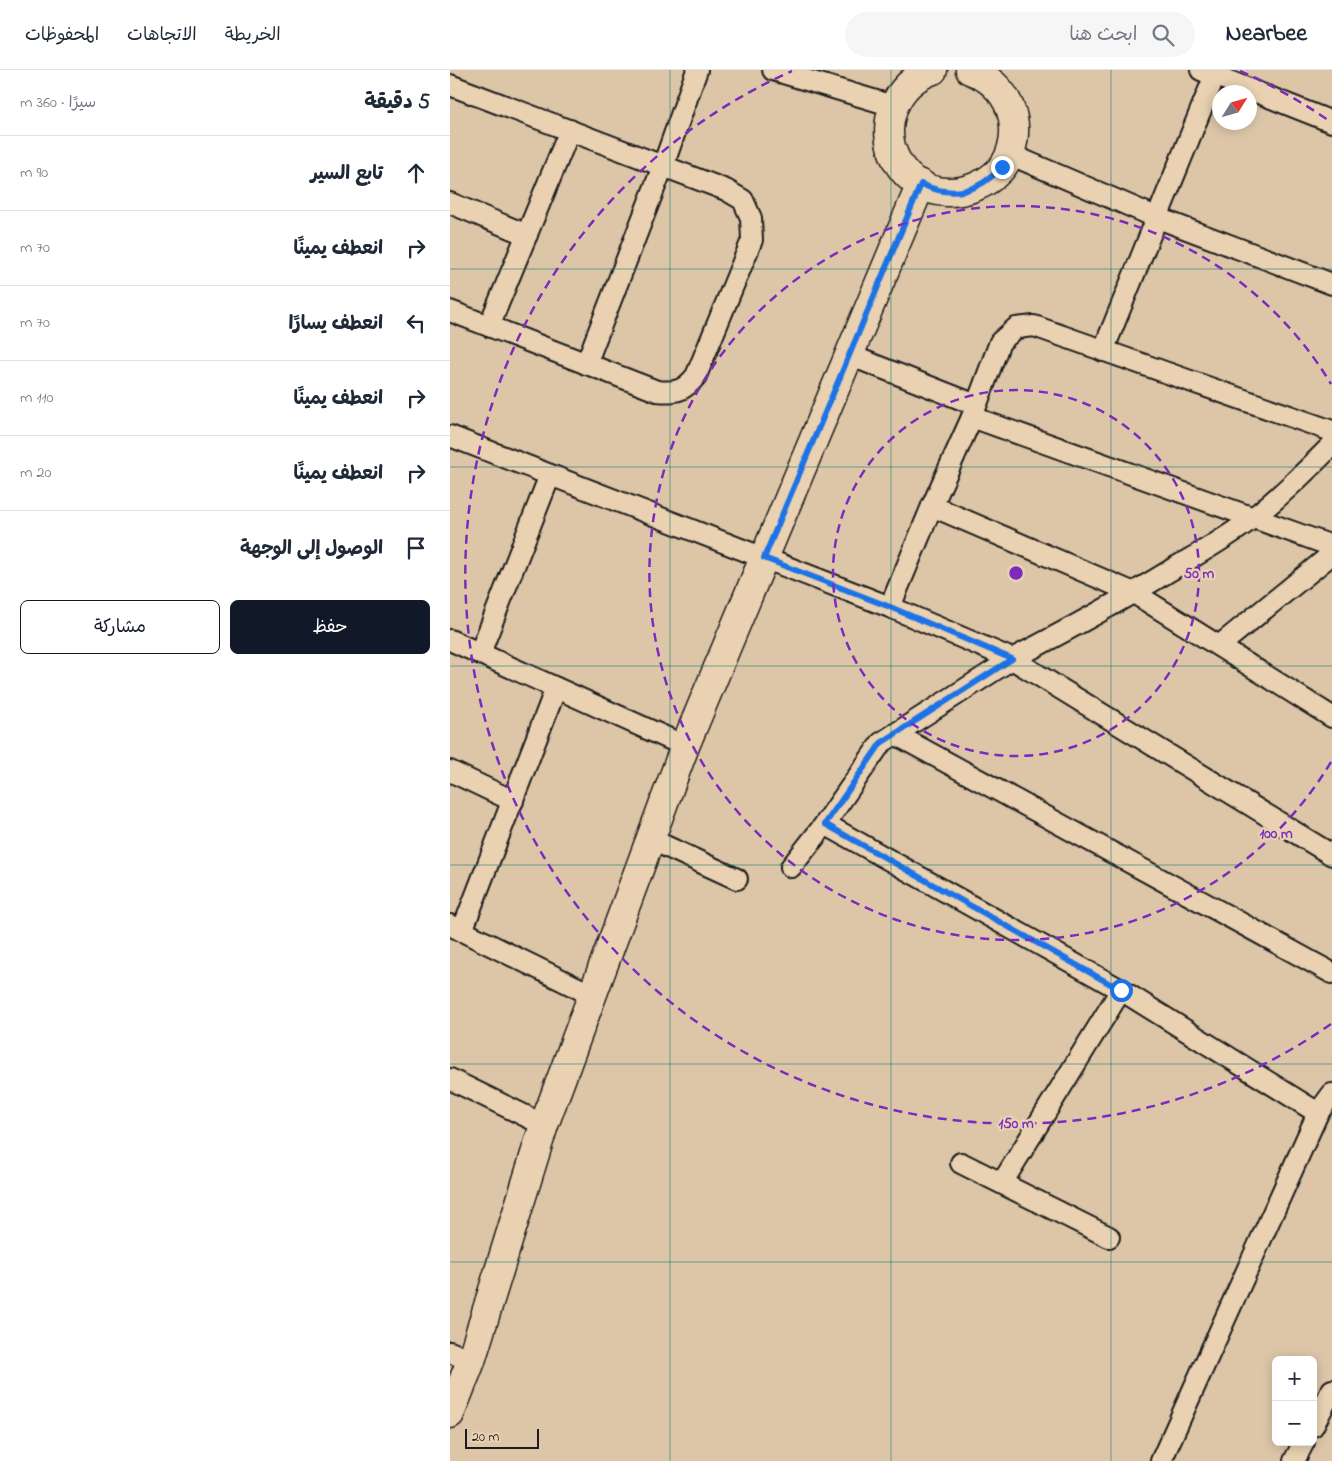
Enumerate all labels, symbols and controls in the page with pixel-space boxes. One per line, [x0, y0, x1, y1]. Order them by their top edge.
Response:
search box [845, 12, 1195, 57]
text: Nearbee [1225, 17, 1307, 52]
icon: search [1149, 21, 1177, 49]
text: ابحث هنا [1069, 22, 1137, 49]
text: المحفوظات [25, 23, 99, 49]
text: الاتجاهات [127, 23, 197, 49]
text: الخريطة [225, 23, 281, 49]
north arrow [1212, 85, 1257, 130]
text: 5 دقيقة [364, 88, 430, 118]
text: سيرًا · 360 m [20, 91, 96, 115]
route end [991, 156, 1014, 179]
icon: ahead [402, 159, 430, 187]
text: 90 m [20, 161, 48, 185]
text: تابع السير [311, 161, 383, 188]
icon: right [402, 234, 430, 262]
text: 70 m [20, 236, 50, 260]
text: انعطف يمينًا [293, 236, 383, 263]
icon: left [402, 309, 430, 337]
text: 70 m [20, 311, 50, 335]
text: انعطف يسارًا [288, 311, 383, 338]
icon: right [402, 384, 430, 412]
text: 110 m [20, 386, 54, 410]
text: انعطف يمينًا [293, 386, 383, 413]
icon: right [402, 459, 430, 487]
text: 20 m [20, 461, 51, 485]
text: انعطف يمينًا [293, 461, 383, 488]
icon: arrive [402, 534, 430, 562]
text: الوصول إلى الوجهة [240, 536, 383, 563]
text: 50 m [1184, 563, 1215, 585]
centre of rings [1007, 564, 1025, 582]
button: مشاركة [20, 600, 220, 654]
button: حفظ [230, 600, 430, 654]
text: 100 m [1259, 823, 1293, 845]
route start [1110, 979, 1133, 1002]
text: 150 m [998, 1113, 1034, 1135]
map controls [1272, 1356, 1317, 1446]
button: + [1272, 1356, 1317, 1401]
button: − [1272, 1401, 1317, 1446]
scale bar [465, 1426, 539, 1449]
text: 20 m [472, 1427, 499, 1448]

